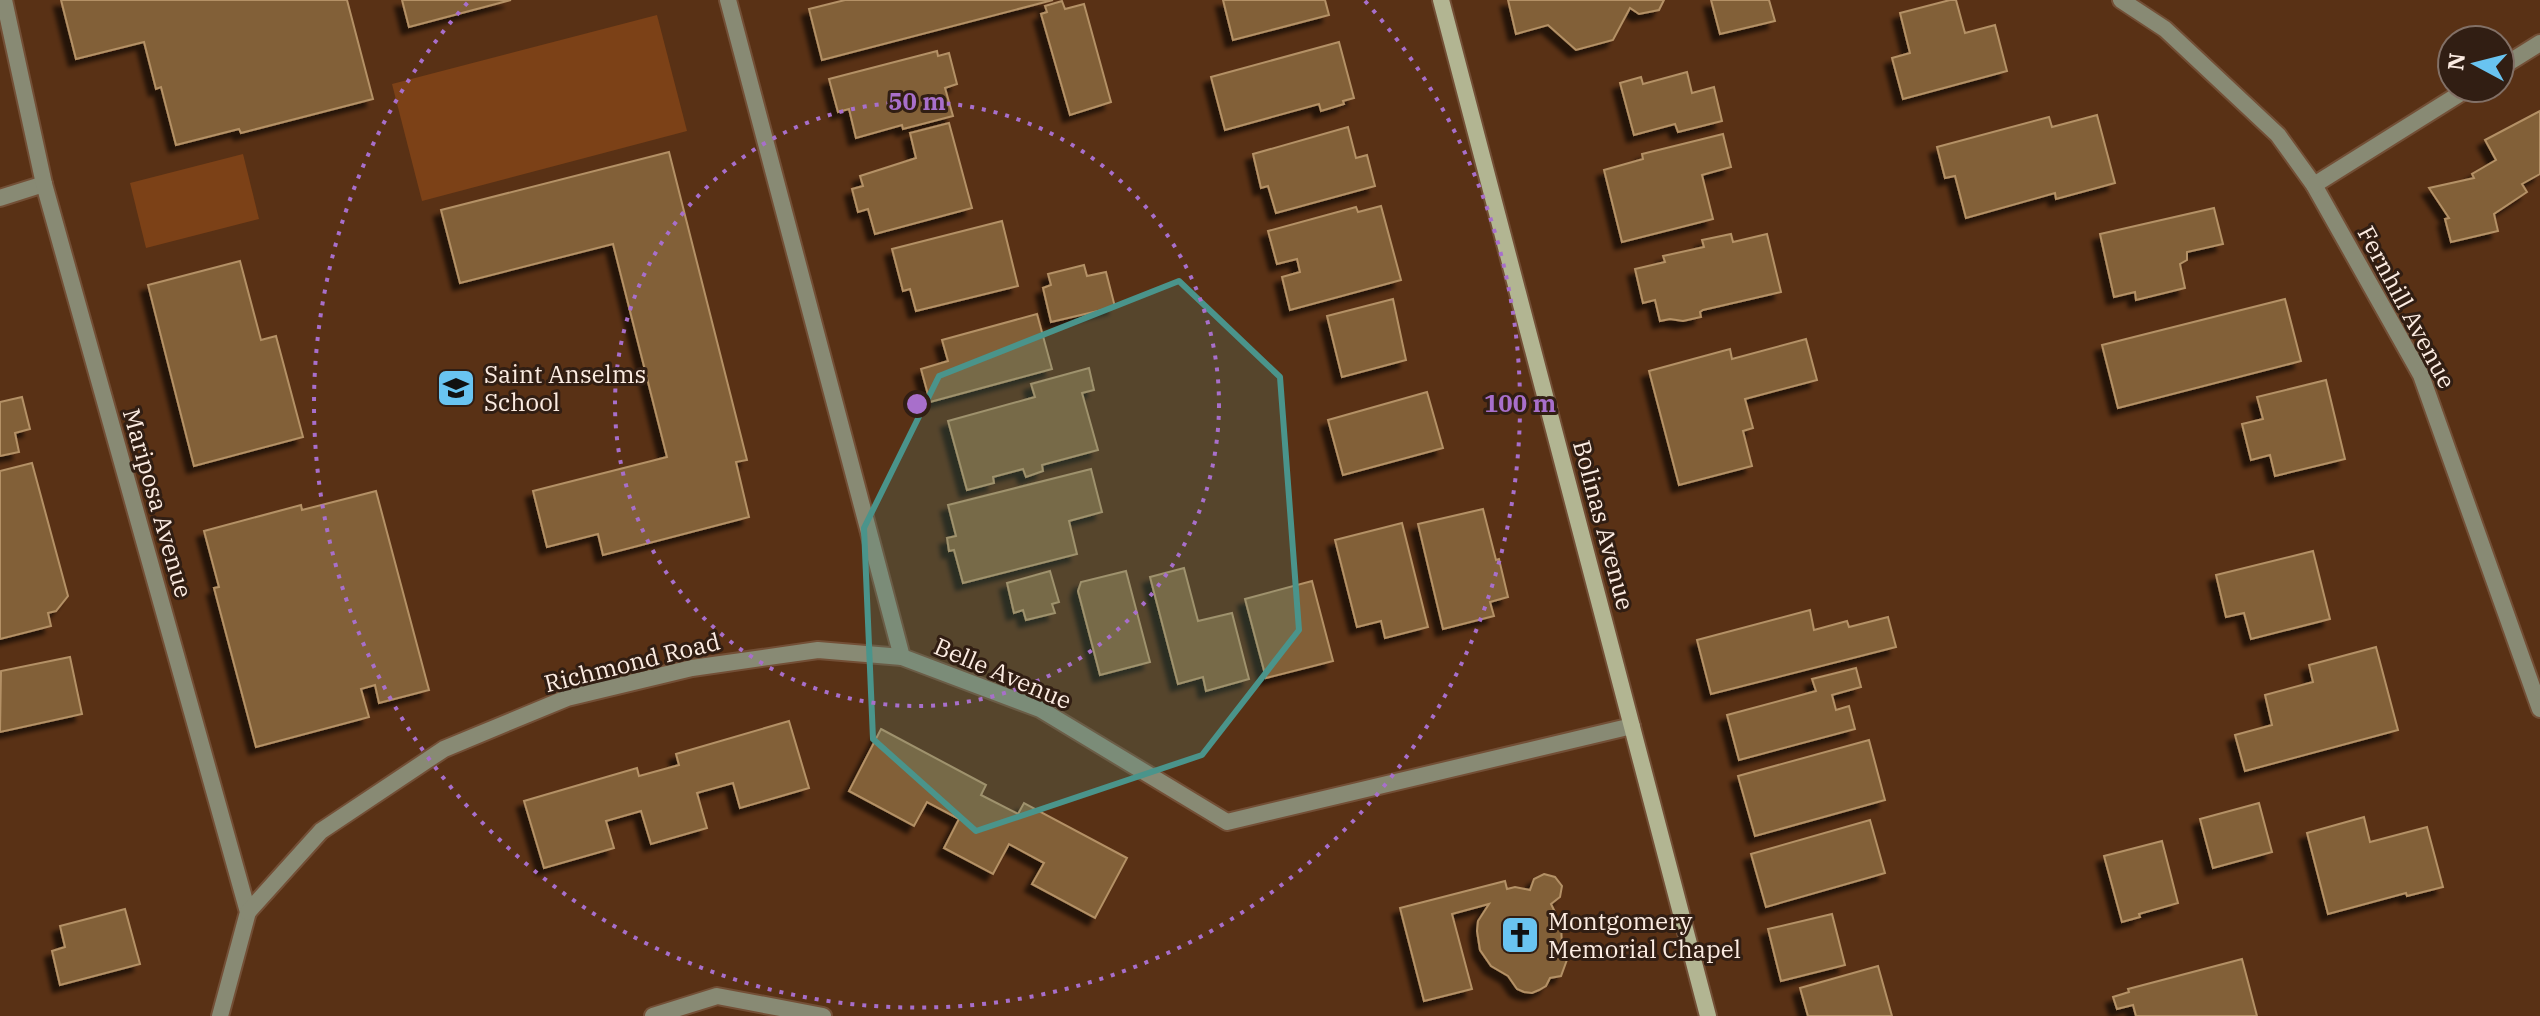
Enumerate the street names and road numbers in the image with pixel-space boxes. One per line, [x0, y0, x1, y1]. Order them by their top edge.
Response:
street label: Fernhill Avenue [2351, 220, 2463, 394]
street label: Mariposa Avenue [116, 405, 200, 601]
street label: Bolinas Avenue [1566, 437, 1642, 613]
street label: Richmond Road [541, 625, 723, 699]
street label: Belle Avenue [929, 630, 1077, 716]

